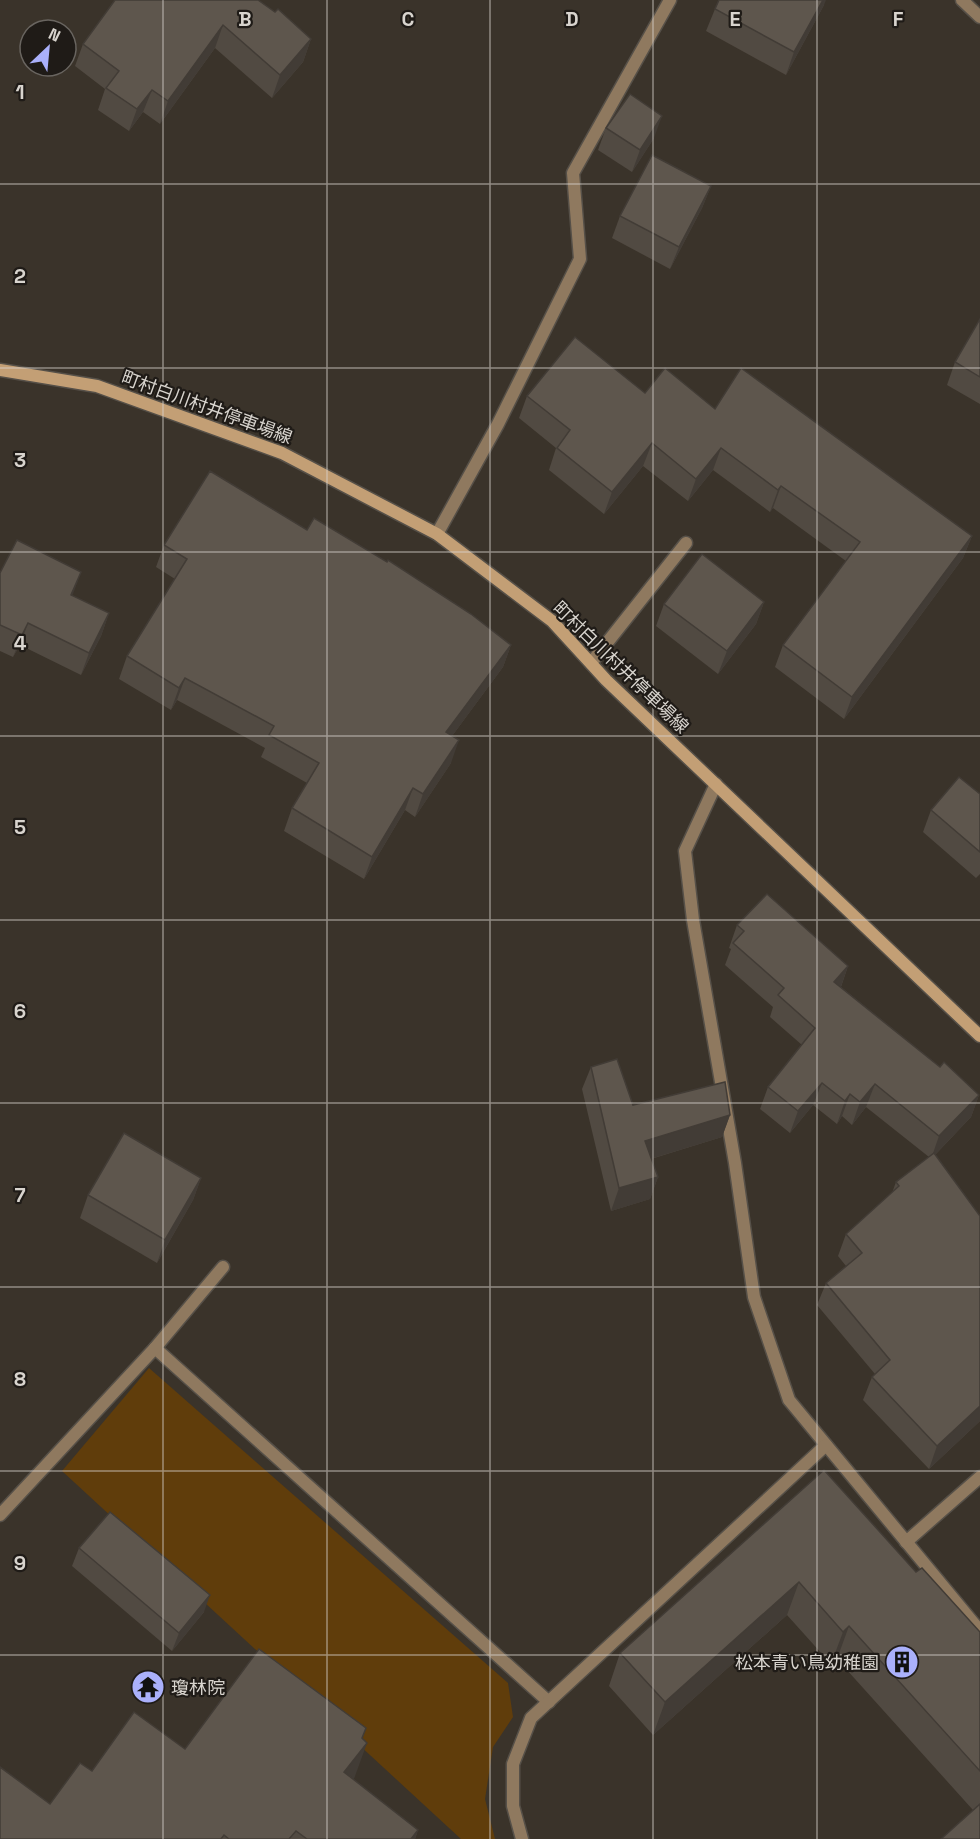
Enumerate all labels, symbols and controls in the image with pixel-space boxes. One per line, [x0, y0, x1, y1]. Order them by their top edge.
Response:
text: B [238, 6, 252, 32]
text: C [402, 6, 415, 32]
text: D [565, 6, 579, 32]
text: E [729, 6, 741, 32]
text: F [893, 6, 904, 32]
north arrow [18, 18, 78, 78]
text: N [45, 23, 64, 47]
text: 1 [15, 79, 25, 105]
text: 2 [14, 263, 26, 289]
street label: 町村白川村井停車場線 [118, 365, 296, 449]
text: 3 [14, 447, 26, 473]
street label: 町村白川村井停車場線 [548, 596, 694, 738]
text: 4 [14, 630, 27, 656]
text: 5 [14, 814, 26, 840]
text: 6 [14, 998, 26, 1024]
text: 7 [14, 1182, 26, 1208]
text: 8 [14, 1366, 26, 1392]
text: 9 [14, 1550, 26, 1576]
building icon: 松本青い鳥幼稚園 [884, 1644, 920, 1680]
place label: 松本青い鳥幼稚園 [735, 1651, 879, 1674]
temple icon: 瓊林院 [130, 1669, 166, 1705]
place label: 瓊林院 [171, 1676, 225, 1699]

